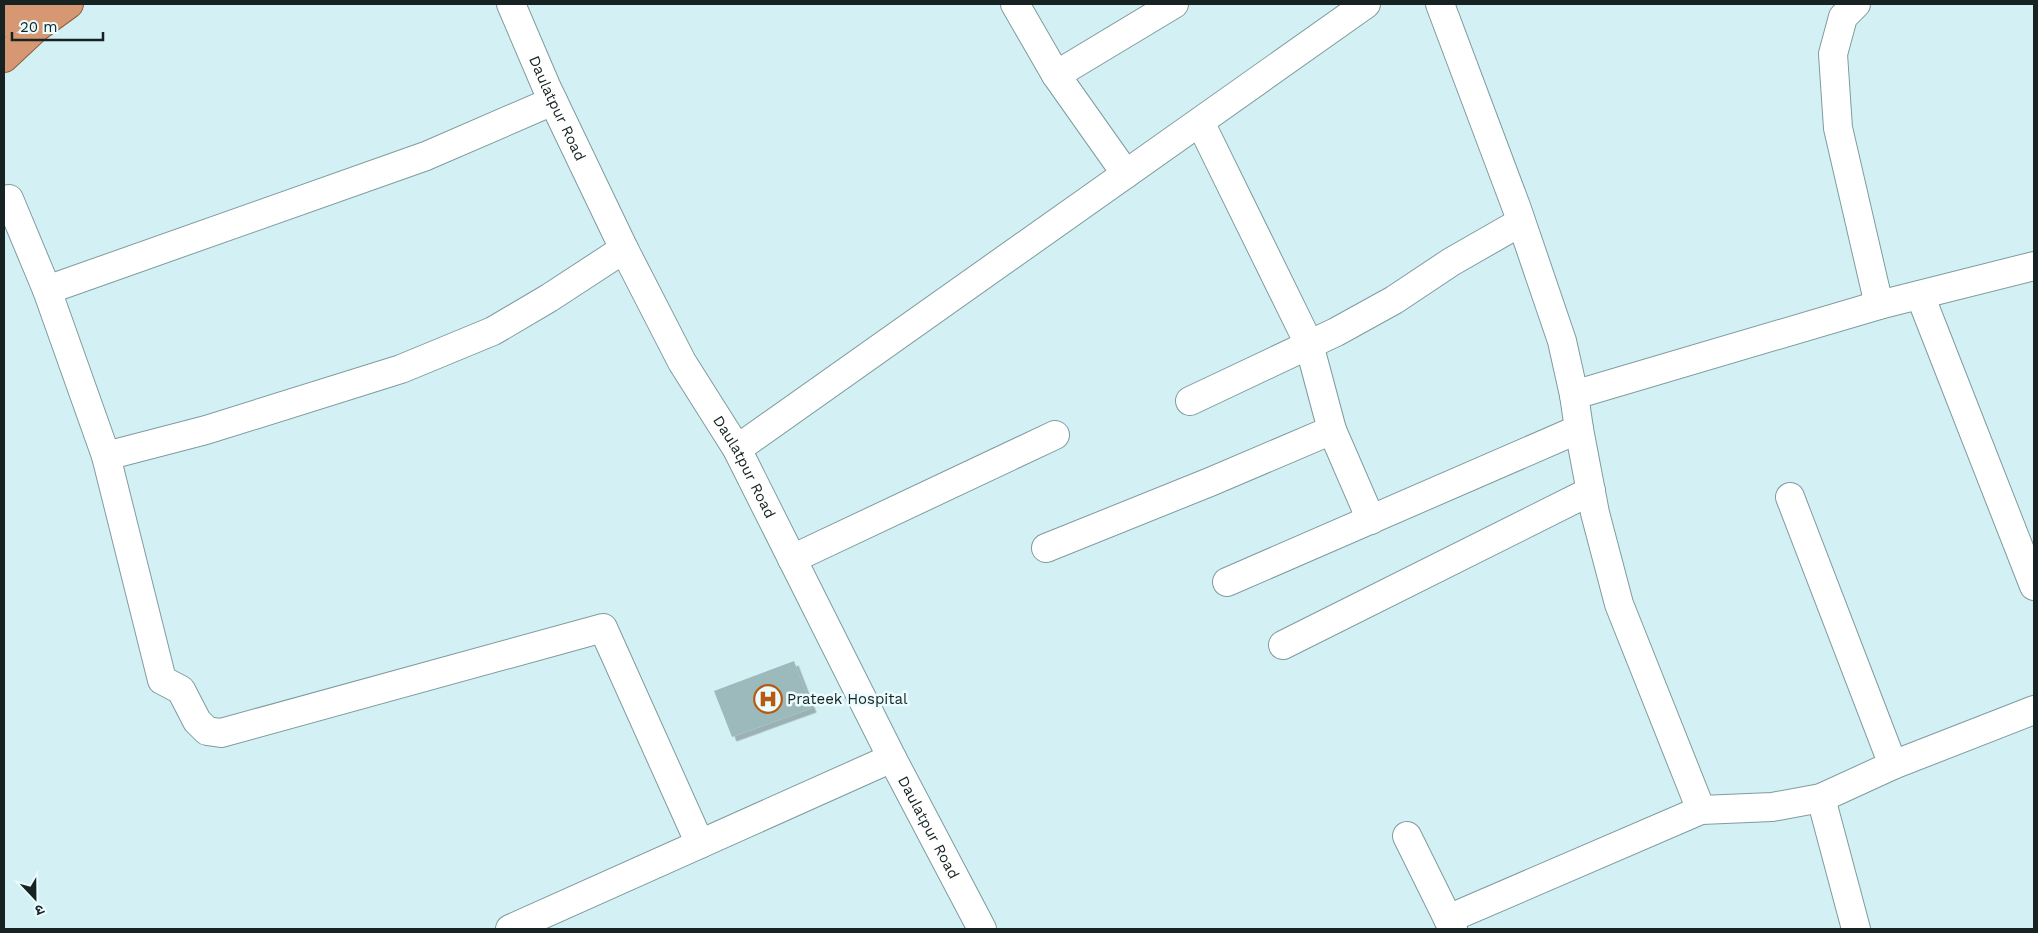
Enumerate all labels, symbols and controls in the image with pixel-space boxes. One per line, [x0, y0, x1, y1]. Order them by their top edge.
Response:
scale bar [12, 10, 104, 42]
text: 20 m [20, 18, 58, 36]
street label: Daulatpur Road [525, 53, 589, 164]
street label: Daulatpur Road [709, 412, 779, 521]
hospital icon: Prateek Hospital [753, 684, 783, 714]
place label: Prateek Hospital [787, 690, 908, 708]
street label: Daulatpur Road [894, 773, 963, 882]
north arrow [10, 873, 60, 923]
text: उ [32, 901, 47, 919]

